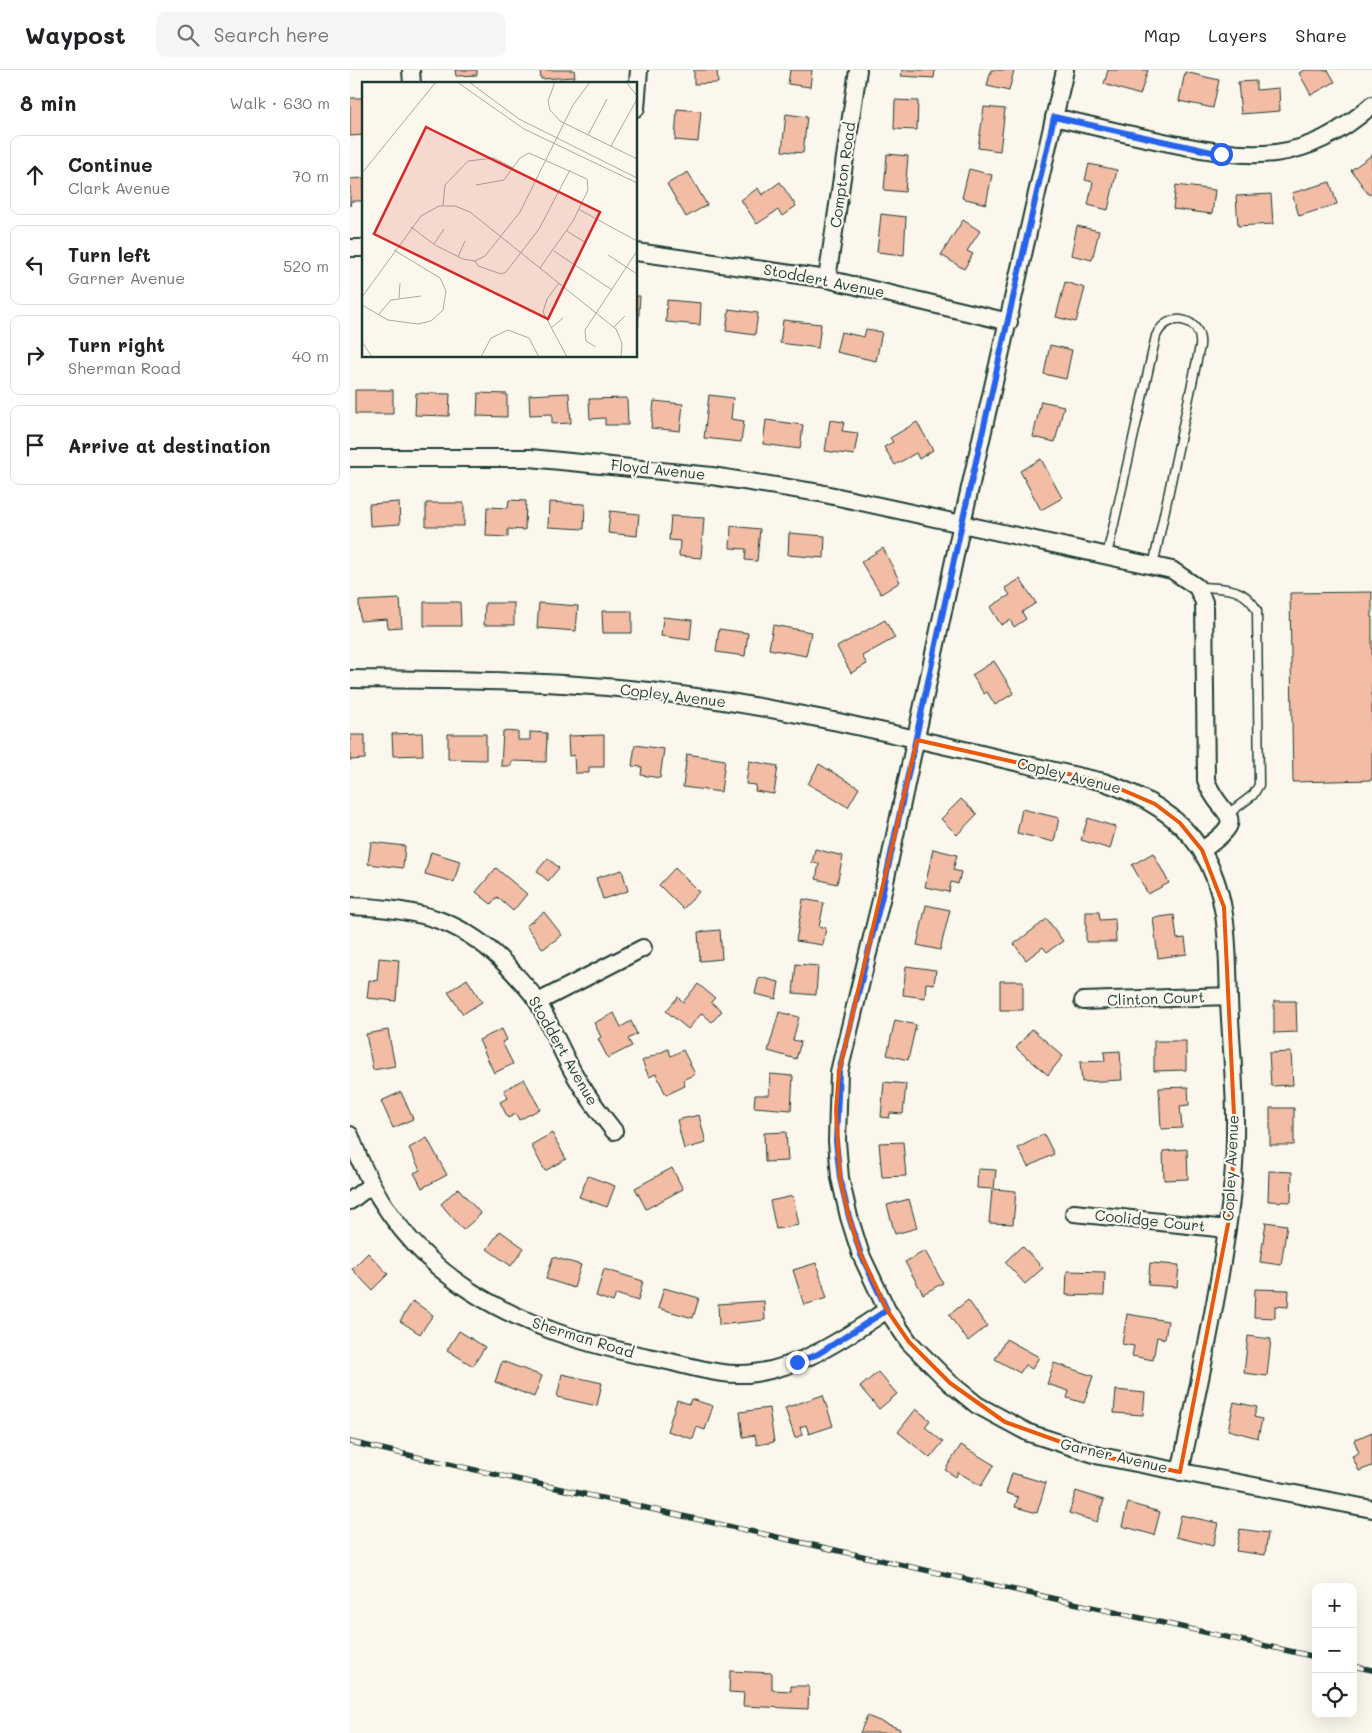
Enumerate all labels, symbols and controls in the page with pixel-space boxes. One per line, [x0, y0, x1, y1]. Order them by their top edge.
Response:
search box [156, 12, 506, 57]
text: Waypost [25, 19, 126, 50]
icon: search [174, 21, 202, 49]
text: Search here [214, 22, 329, 47]
text: Map [1144, 23, 1180, 47]
text: Layers [1208, 23, 1267, 47]
text: Share [1295, 23, 1347, 47]
inset map [362, 82, 638, 358]
text: 8 min [20, 89, 76, 116]
text: Walk · 630 m [229, 92, 330, 113]
street label: Compton Road [825, 121, 859, 229]
route start [1210, 143, 1233, 166]
text: Continue [68, 152, 153, 177]
icon: ahead [21, 161, 49, 189]
text: 70 m [292, 165, 329, 186]
text: Clark Avenue [68, 177, 170, 198]
text: Turn left [68, 242, 151, 267]
icon: left [21, 251, 49, 279]
text: 520 m [283, 255, 329, 276]
street label: Stoddert Avenue [762, 258, 887, 302]
text: Garner Avenue [68, 267, 185, 288]
text: Turn right [68, 332, 165, 357]
icon: right [21, 341, 49, 369]
text: 40 m [292, 345, 329, 366]
text: Sherman Road [68, 357, 181, 378]
icon: arrive [21, 431, 49, 459]
text: Arrive at destination [68, 433, 271, 458]
street label: Floyd Avenue [610, 454, 706, 484]
street label: Copley Avenue [619, 679, 727, 711]
street label: Copley Avenue [1015, 752, 1123, 798]
street label: Clinton Court [1107, 986, 1205, 1010]
street label: Stoddert Avenue [524, 992, 603, 1109]
street label: Copley Avenue [1217, 1114, 1243, 1222]
street label: Coolidge Court [1094, 1204, 1206, 1236]
street label: Sherman Road [530, 1312, 637, 1362]
route end [786, 1351, 809, 1374]
street label: Garner Avenue [1058, 1433, 1170, 1477]
map controls [1312, 1583, 1357, 1718]
button: + [1312, 1583, 1357, 1628]
button: − [1312, 1628, 1357, 1673]
button: locate [1312, 1673, 1357, 1718]

